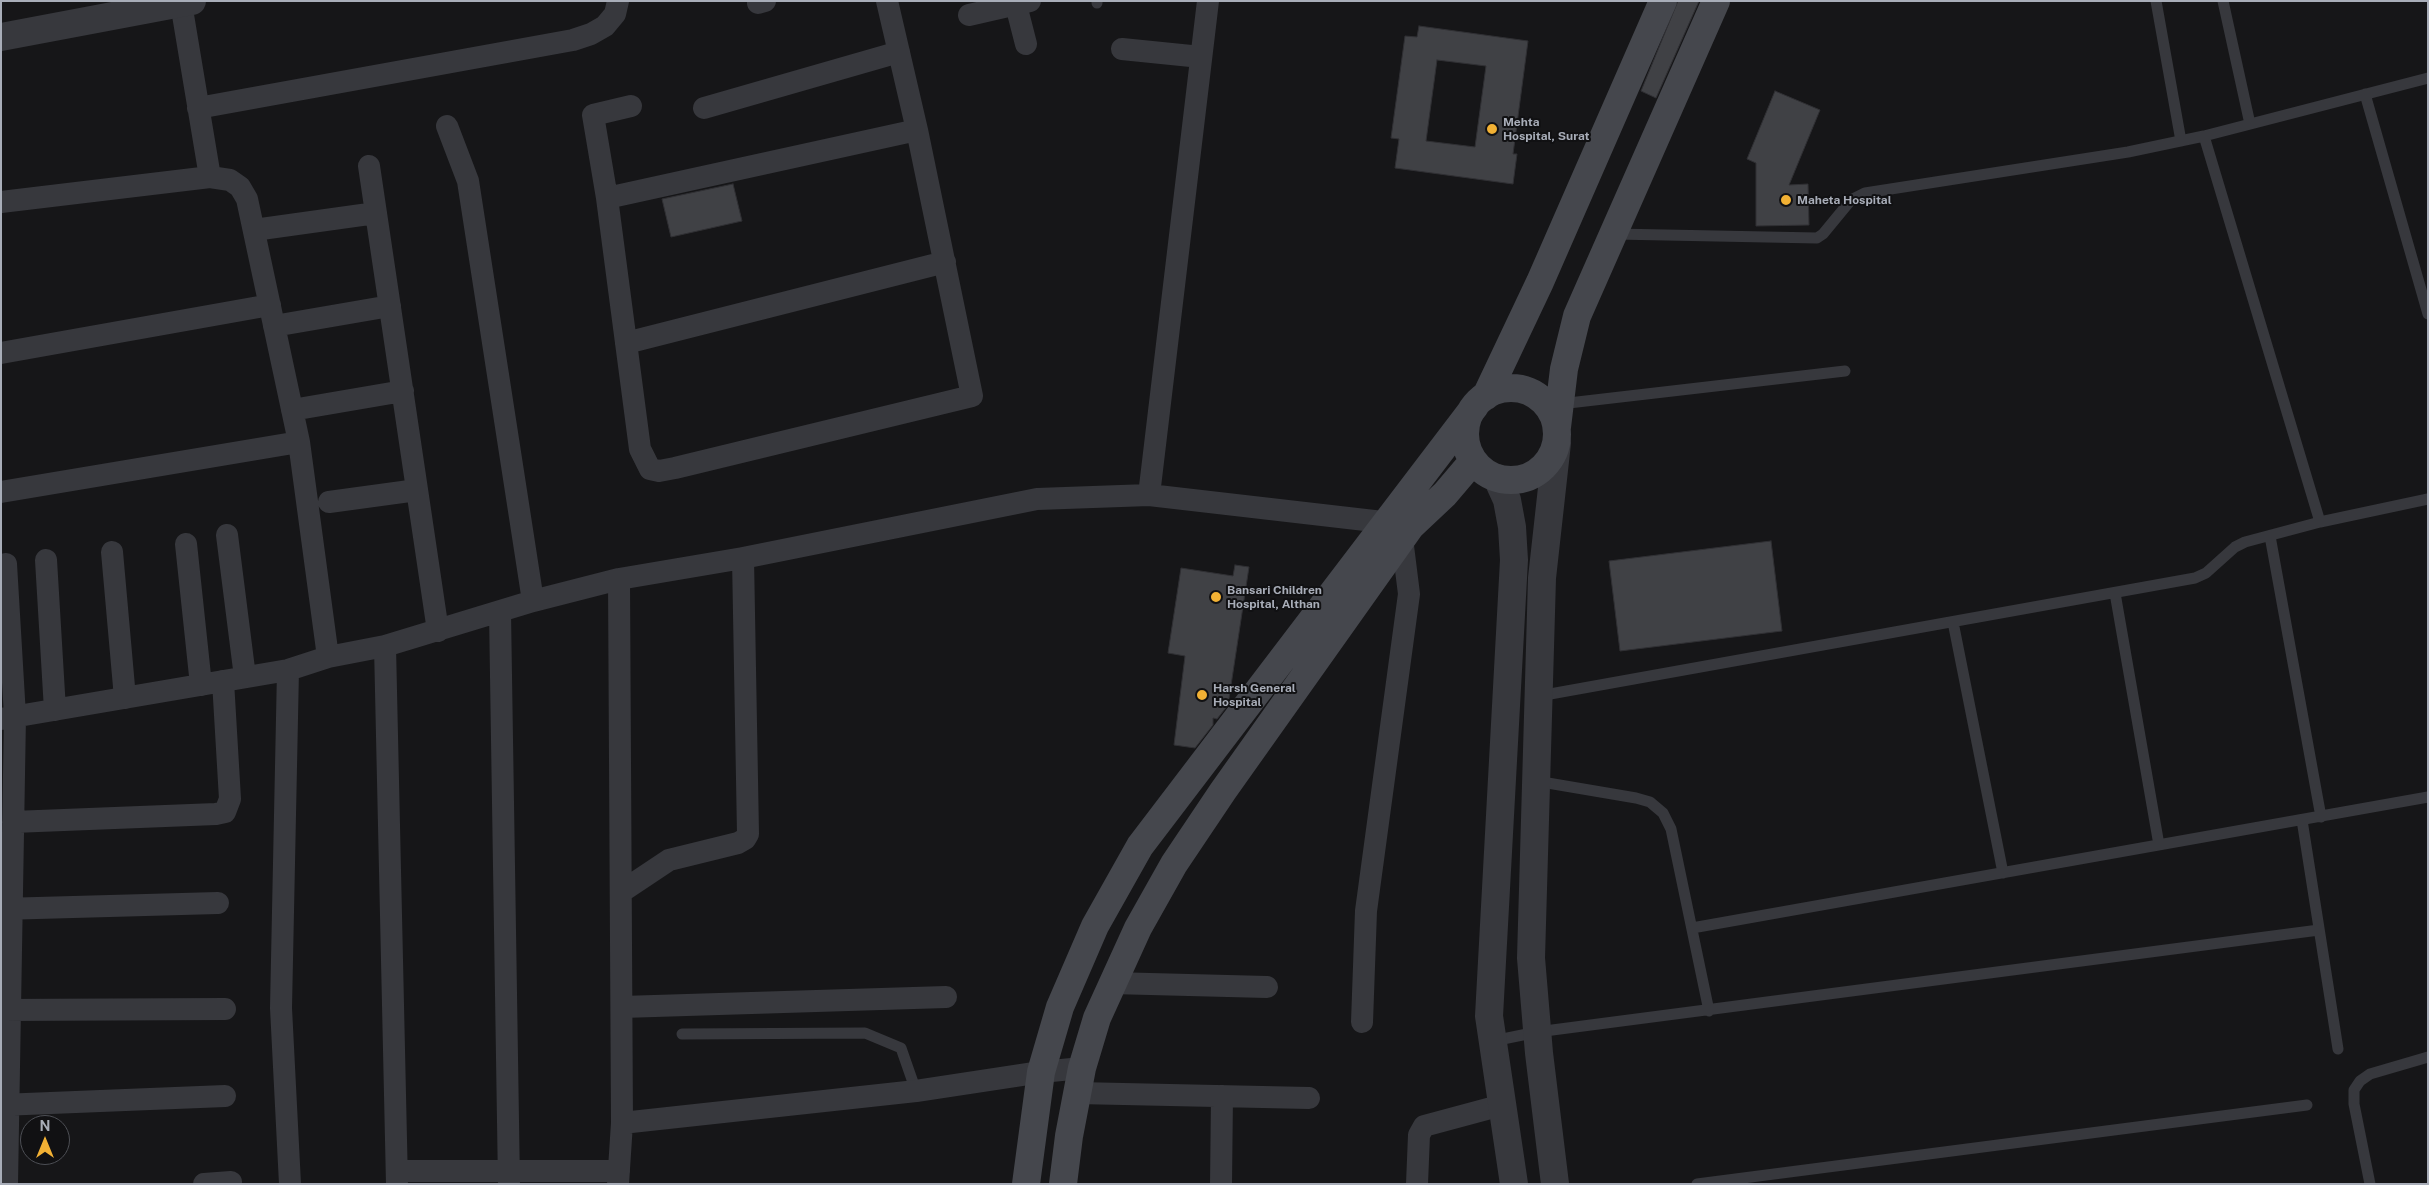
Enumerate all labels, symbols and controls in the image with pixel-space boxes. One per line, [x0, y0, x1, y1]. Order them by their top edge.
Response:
place label: Mehta Hospital, Surat [1503, 115, 1590, 143]
marker: Mehta Hospital, Surat [1485, 122, 1499, 136]
marker: Maheta Hospital [1779, 193, 1793, 207]
place label: Maheta Hospital [1797, 193, 1892, 207]
place label: Bansari Children Hospital, Althan [1227, 583, 1322, 611]
marker: Bansari Children Hospital, Althan [1209, 590, 1223, 604]
place label: Harsh General Hospital [1213, 681, 1296, 709]
marker: Harsh General Hospital [1195, 688, 1209, 702]
north arrow [20, 1115, 70, 1165]
text: N [40, 1118, 50, 1134]

